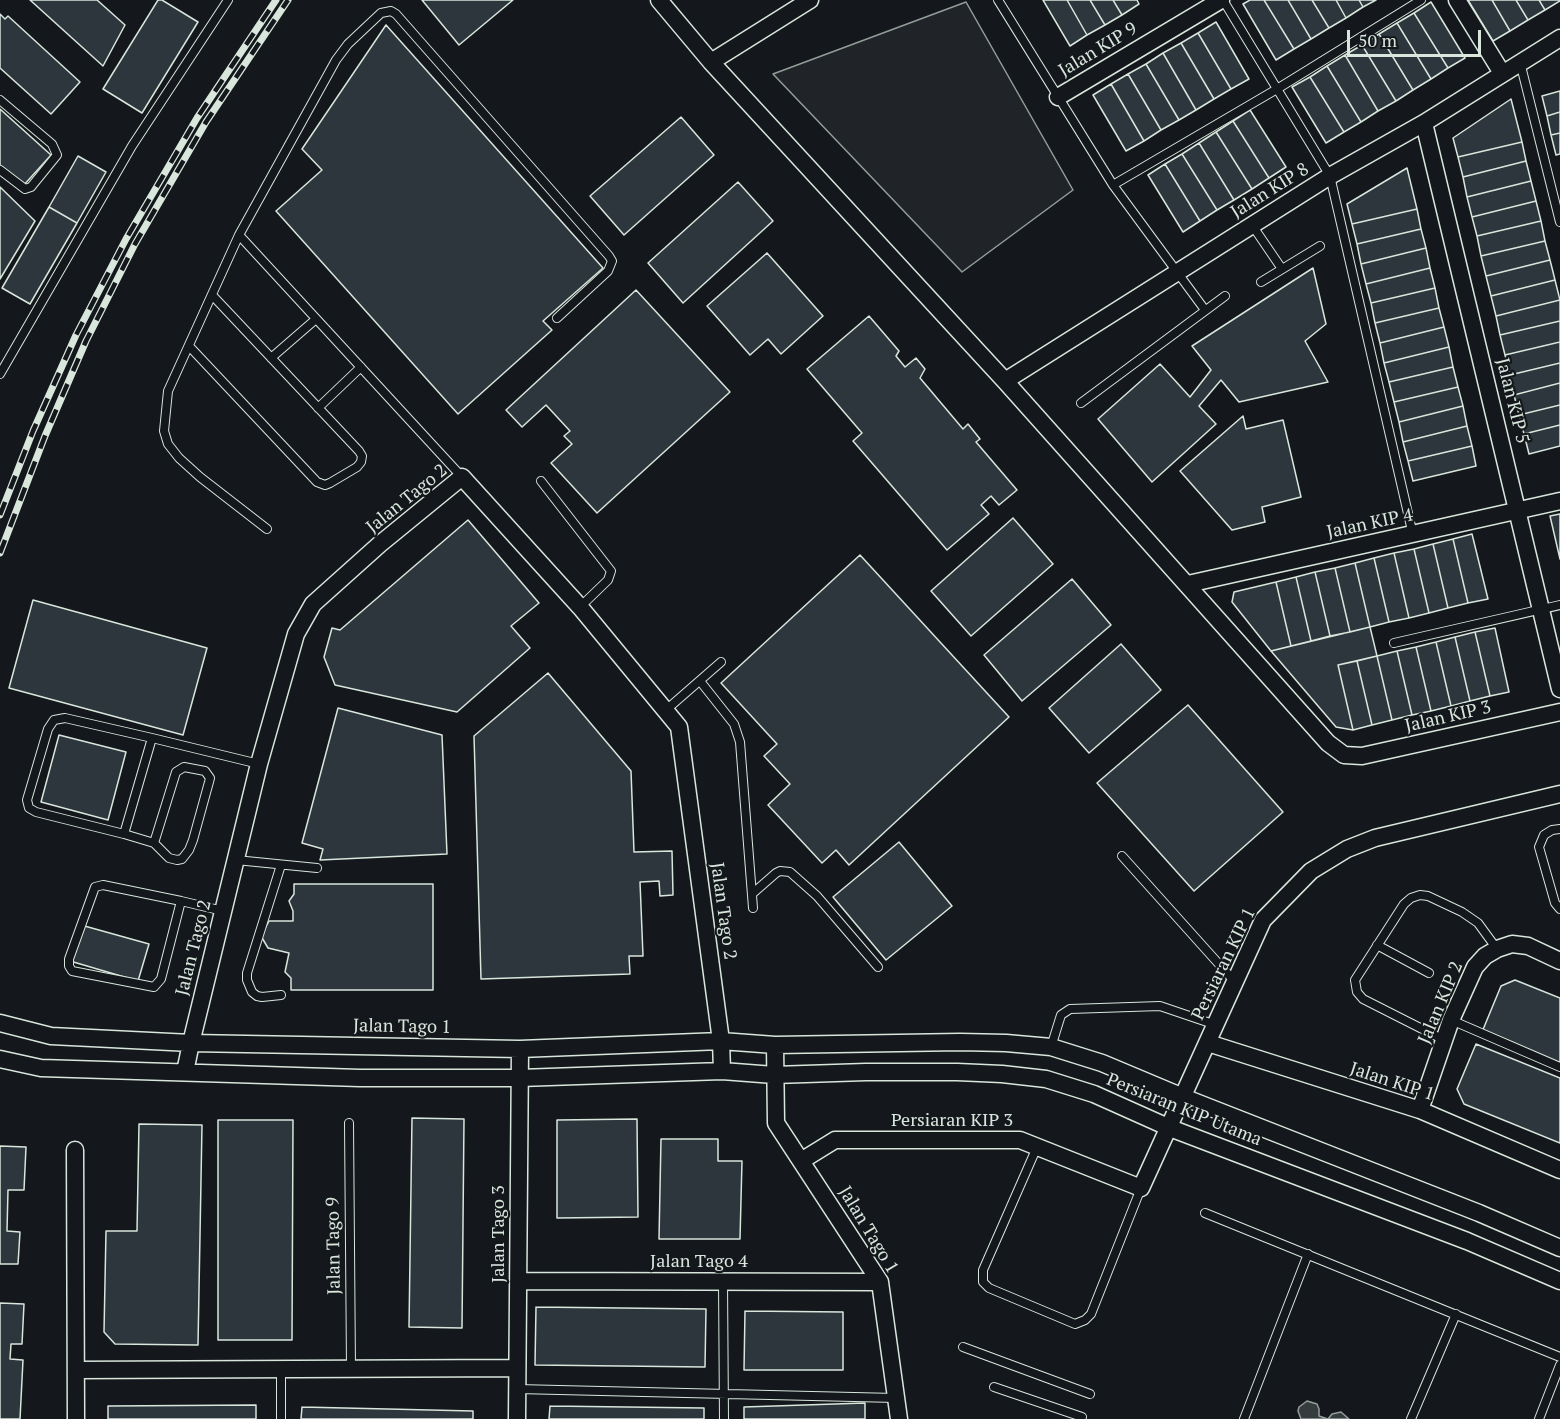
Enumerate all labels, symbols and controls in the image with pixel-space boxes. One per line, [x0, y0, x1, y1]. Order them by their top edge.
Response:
street label: Jalan KIP 9 [1055, 18, 1141, 82]
scale bar [1350, 18, 1484, 56]
text: 50 m [1358, 28, 1397, 52]
street label: Jalan KIP 8 [1227, 159, 1313, 223]
street label: Jalan KIP 5 [1491, 356, 1533, 446]
street label: Jalan Tago 2 [362, 460, 452, 538]
street label: Jalan KIP 4 [1325, 504, 1415, 544]
street label: Jalan KIP 3 [1403, 697, 1493, 737]
street label: Jalan Tago 2 [705, 861, 741, 961]
street label: Jalan Tago 2 [172, 898, 216, 998]
street label: Persiaran KIP 1 [1188, 904, 1260, 1024]
street label: Jalan KIP 2 [1414, 959, 1468, 1047]
street label: Jalan Tago 1 [353, 1015, 451, 1039]
street label: Jalan KIP 1 [1347, 1058, 1437, 1106]
street label: Persiaran KIP Utama [1103, 1069, 1265, 1151]
street label: Persiaran KIP 3 [891, 1110, 1013, 1132]
street label: Jalan Tago 1 [834, 1182, 902, 1278]
street label: Jalan Tago 3 [488, 1185, 510, 1283]
street label: Jalan Tago 9 [322, 1197, 346, 1295]
street label: Jalan Tago 4 [650, 1251, 748, 1273]

